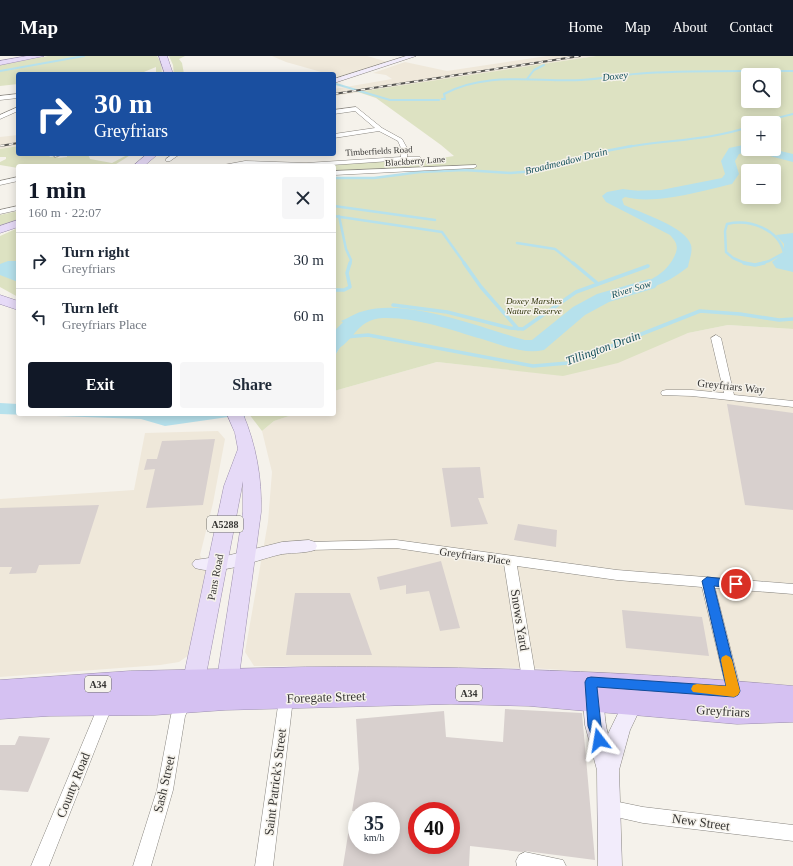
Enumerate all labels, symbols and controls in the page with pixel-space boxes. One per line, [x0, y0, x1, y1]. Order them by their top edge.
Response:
text: Map [20, 17, 58, 38]
text: Home [569, 20, 603, 35]
text: Map [625, 20, 650, 35]
text: About [672, 20, 707, 35]
text: Contact [729, 20, 773, 35]
map controls [741, 68, 781, 204]
button: search [741, 68, 781, 108]
water label: Doxey [601, 69, 629, 83]
icon: right [28, 88, 80, 140]
text: 30 m [94, 88, 152, 119]
button: + [741, 116, 781, 156]
text: Greyfriars [94, 121, 168, 141]
street label: Timberfields Road [345, 144, 413, 158]
water label: Broadmeadow Drain [524, 145, 608, 177]
street label: Blackberry Lane [385, 154, 445, 168]
button: − [741, 164, 781, 204]
text: 1 min [28, 177, 86, 203]
button: close [282, 177, 324, 219]
text: 160 m · 22:07 [28, 205, 101, 220]
text: Turn right [62, 244, 129, 260]
icon: right [28, 250, 50, 272]
text: 30 m [294, 252, 324, 268]
text: Greyfriars [62, 261, 115, 276]
water label: River Sow [609, 278, 652, 301]
park label: Doxey Marshes Nature Reserve [505, 296, 563, 316]
text: Turn left [62, 300, 119, 316]
icon: left [28, 306, 50, 328]
text: 60 m [294, 308, 324, 324]
text: Greyfriars Place [62, 317, 147, 332]
water label: Tillington Drain [564, 328, 642, 368]
button: Exit [28, 362, 172, 408]
button: Share [180, 362, 324, 408]
street label: Greyfriars Way [697, 376, 766, 396]
road number: A5288 [207, 516, 243, 532]
street label: Greyfriars Place [439, 545, 511, 567]
street label: Pans Road [205, 552, 225, 601]
pin [719, 567, 753, 601]
icon: arrive [725, 573, 747, 595]
street label: Snows Yard [508, 588, 532, 652]
road number: A34 [85, 676, 111, 692]
road number: A34 [456, 685, 482, 701]
street label: Foregate Street [286, 688, 366, 706]
street label: Greyfriars [696, 702, 750, 720]
position arrow [578, 719, 620, 761]
street label: Saint Patrick's Street [261, 727, 289, 836]
street label: County Road [53, 750, 93, 820]
street label: Sash Street [150, 754, 178, 814]
speed limit sign: 40 [408, 802, 460, 854]
street label: New Street [671, 811, 731, 834]
text: 35 [364, 812, 384, 834]
text: km/h [364, 832, 384, 843]

